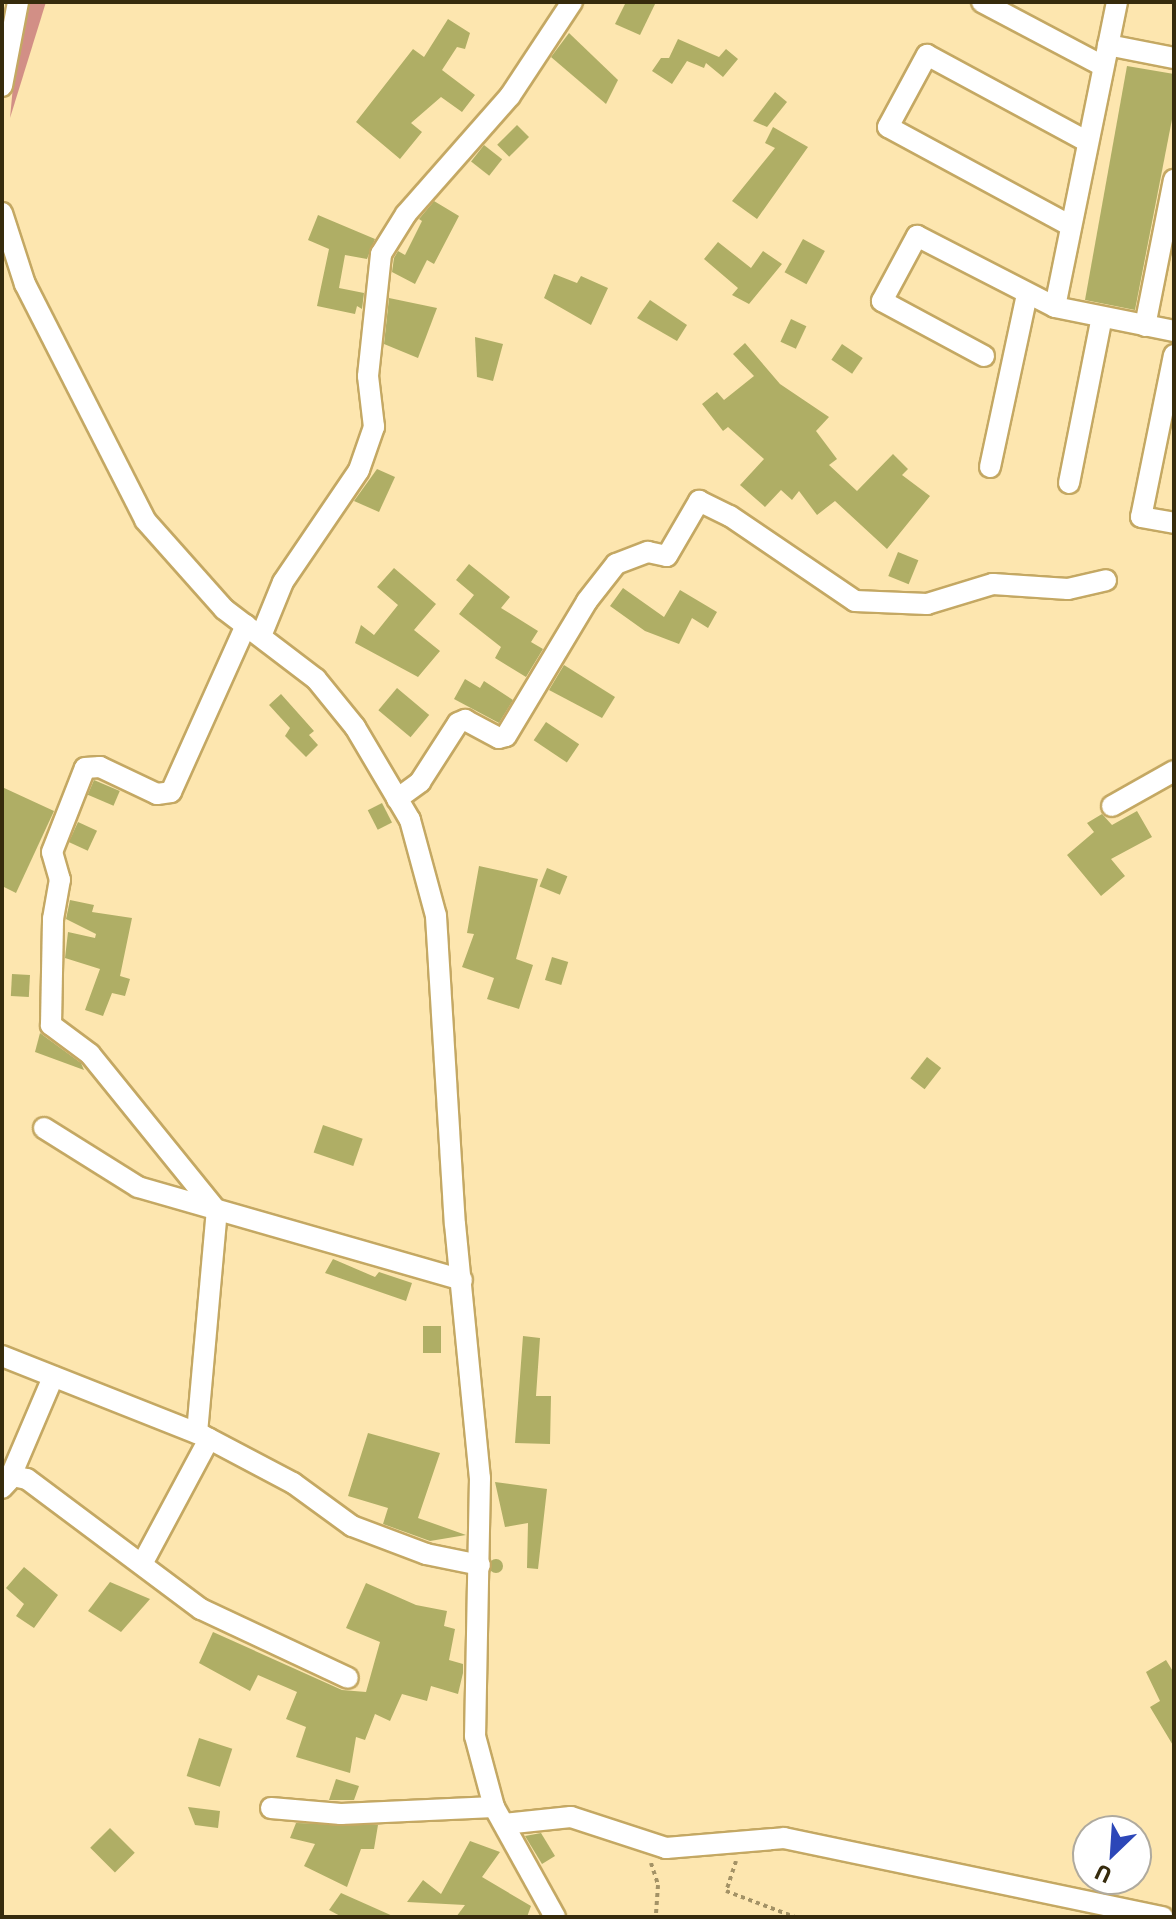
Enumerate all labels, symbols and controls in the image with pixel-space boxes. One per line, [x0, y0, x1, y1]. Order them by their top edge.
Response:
north arrow [1072, 1815, 1152, 1895]
text: U [1090, 1860, 1115, 1890]

